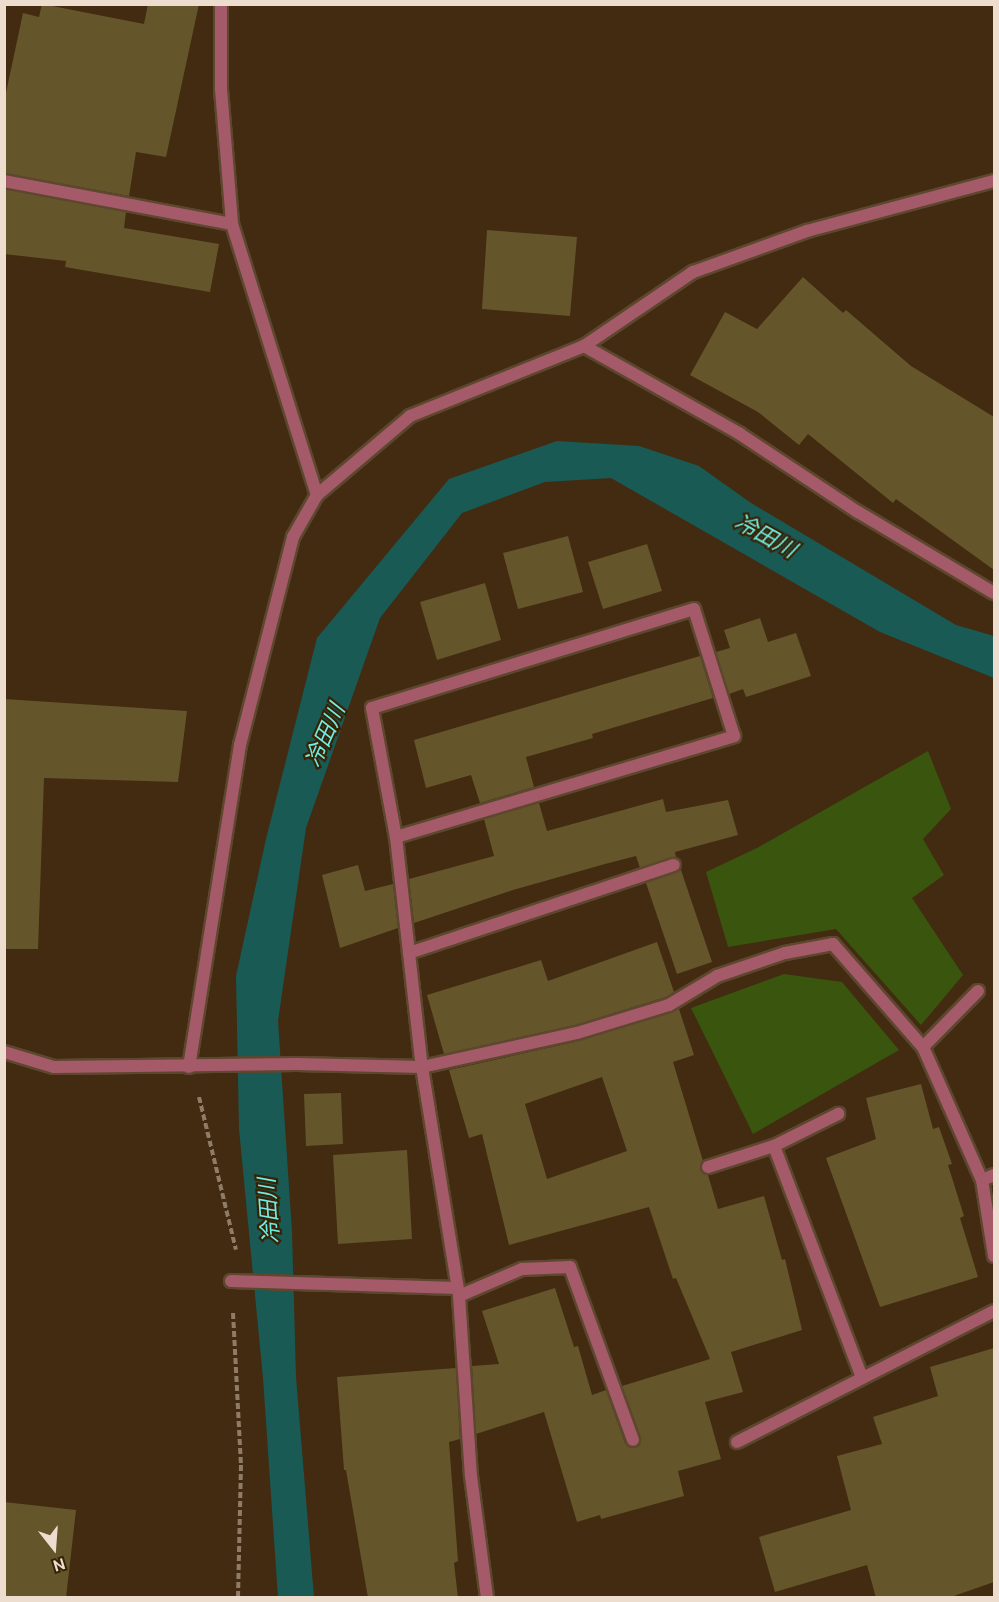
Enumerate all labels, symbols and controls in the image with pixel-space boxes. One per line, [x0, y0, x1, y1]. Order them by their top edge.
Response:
water label: 冷田川 [731, 507, 801, 563]
water label: 冷田川 [299, 699, 349, 771]
water label: 冷田川 [253, 1177, 283, 1245]
north arrow [24, 1518, 84, 1578]
text: N [51, 1555, 68, 1576]

